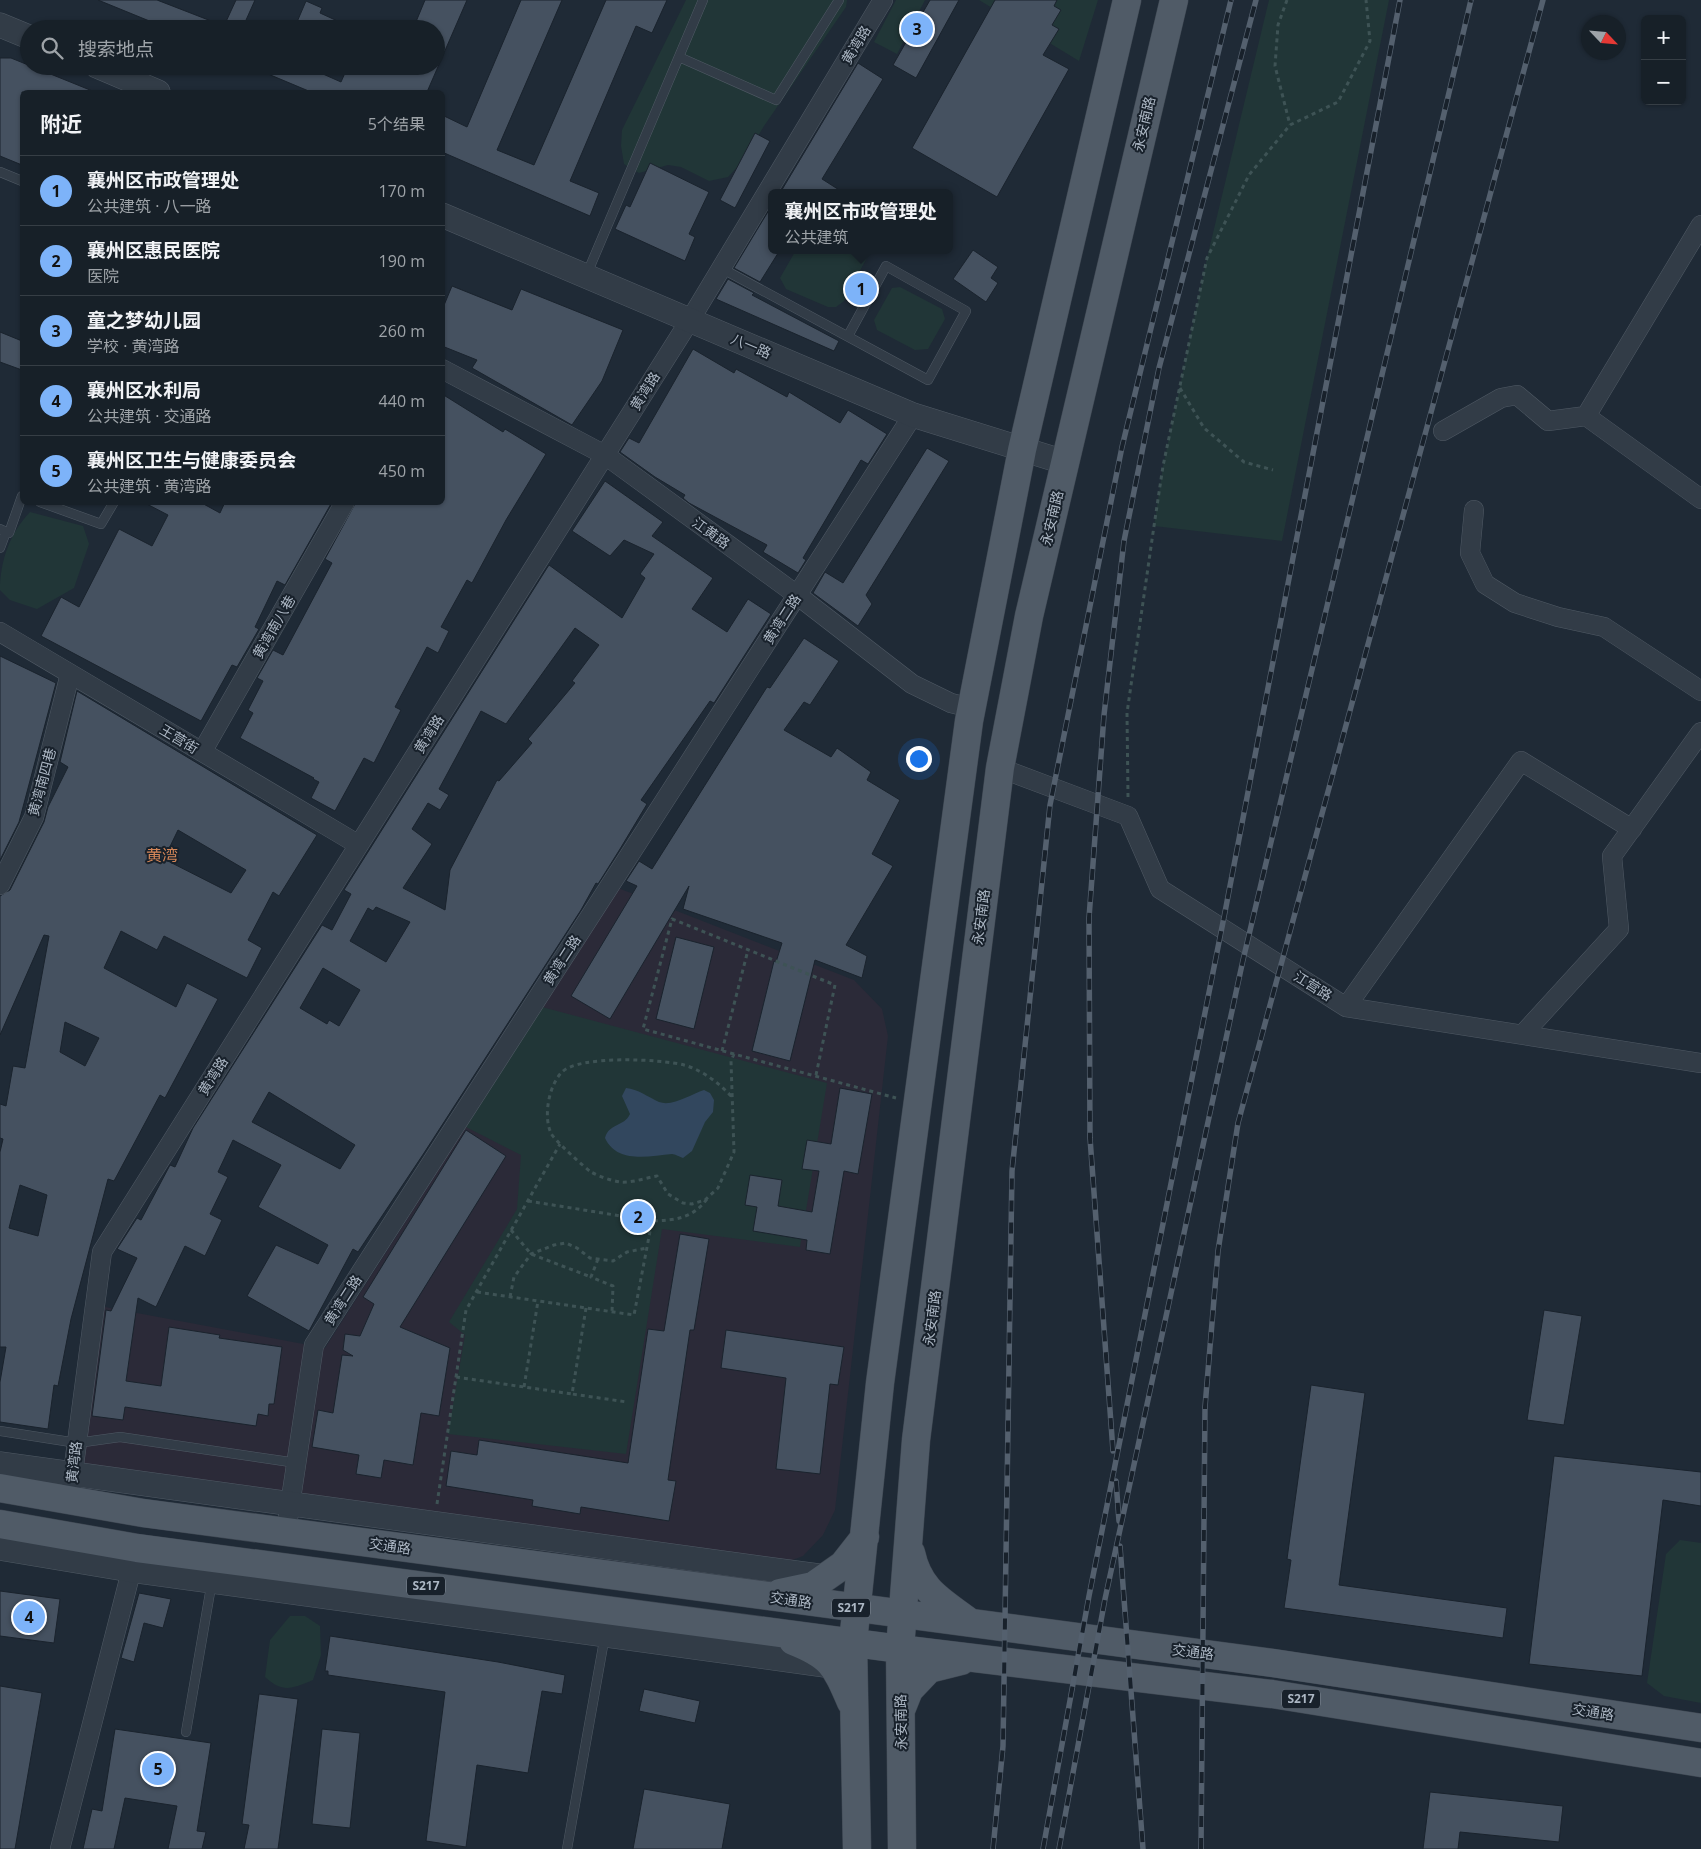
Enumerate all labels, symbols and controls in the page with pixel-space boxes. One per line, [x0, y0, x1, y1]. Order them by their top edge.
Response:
pin: 3 [901, 10, 933, 48]
north arrow [1581, 15, 1626, 60]
map controls [1641, 15, 1686, 105]
button: + [1641, 15, 1686, 60]
search box [20, 20, 445, 75]
street label: 黄湾路 [837, 22, 875, 68]
icon: search [38, 34, 66, 62]
text: 搜索地点 [78, 36, 154, 62]
button: − [1641, 60, 1686, 105]
street label: 永安南路 [1128, 94, 1159, 153]
text: 附近 [40, 110, 82, 138]
text: 5个结果 [368, 113, 425, 135]
text: 襄州区市政管理处 [87, 167, 239, 193]
text: 1 [51, 180, 61, 202]
text: 170 m [379, 180, 425, 202]
popup [768, 189, 953, 254]
text: 公共建筑 · 八一路 [87, 195, 212, 217]
text: 襄州区市政管理处 [784, 198, 937, 224]
text: 公共建筑 [784, 226, 849, 248]
text: 襄州区惠民医院 [87, 237, 220, 263]
text: 2 [51, 250, 61, 272]
text: 190 m [379, 250, 425, 272]
text: 医院 [87, 265, 119, 287]
pin: 1 [845, 270, 877, 308]
text: 童之梦幼儿园 [87, 307, 201, 333]
text: 3 [51, 320, 61, 342]
text: 260 m [379, 320, 425, 342]
street label: 八一路 [728, 329, 774, 362]
text: 学校 · 黄湾路 [87, 335, 180, 357]
street label: 黄湾路 [625, 368, 664, 414]
text: 襄州区水利局 [87, 377, 201, 403]
text: 4 [51, 390, 61, 412]
text: 440 m [379, 390, 425, 412]
text: 公共建筑 · 交通路 [87, 405, 212, 427]
text: 襄州区卫生与健康委员会 [87, 447, 296, 473]
text: 5 [51, 460, 61, 482]
text: 450 m [379, 460, 425, 482]
text: 公共建筑 · 黄湾路 [87, 475, 212, 497]
street label: 永安南路 [1036, 488, 1067, 547]
street label: 江黄路 [689, 513, 734, 553]
street label: 黄湾二路 [758, 590, 805, 647]
street label: 黄湾南八巷 [248, 592, 299, 662]
street label: 黄湾路 [409, 711, 448, 757]
street label: 王营街 [156, 720, 202, 758]
street label: 黄湾南四巷 [23, 746, 60, 818]
your location [906, 746, 932, 772]
district label: 黄湾 [146, 844, 178, 866]
street label: 永安南路 [968, 888, 993, 946]
street label: 黄湾二路 [538, 931, 585, 988]
street label: 江营路 [1290, 966, 1336, 1005]
street label: 黄湾路 [193, 1053, 232, 1099]
pin: 2 [622, 1198, 654, 1236]
street label: 黄湾二路 [319, 1271, 366, 1328]
street label: 永安南路 [919, 1289, 944, 1347]
street label: 黄湾路 [62, 1440, 85, 1484]
street label: 交通路 [368, 1533, 412, 1558]
road number: S217 [407, 1576, 445, 1595]
street label: 交通路 [769, 1587, 813, 1612]
pin: 4 [13, 1598, 45, 1636]
road number: S217 [832, 1599, 870, 1618]
street label: 交通路 [1171, 1640, 1215, 1663]
road number: S217 [1282, 1690, 1320, 1708]
street label: 永安南路 [891, 1694, 910, 1750]
street label: 交通路 [1571, 1699, 1615, 1724]
pin: 5 [142, 1750, 174, 1788]

